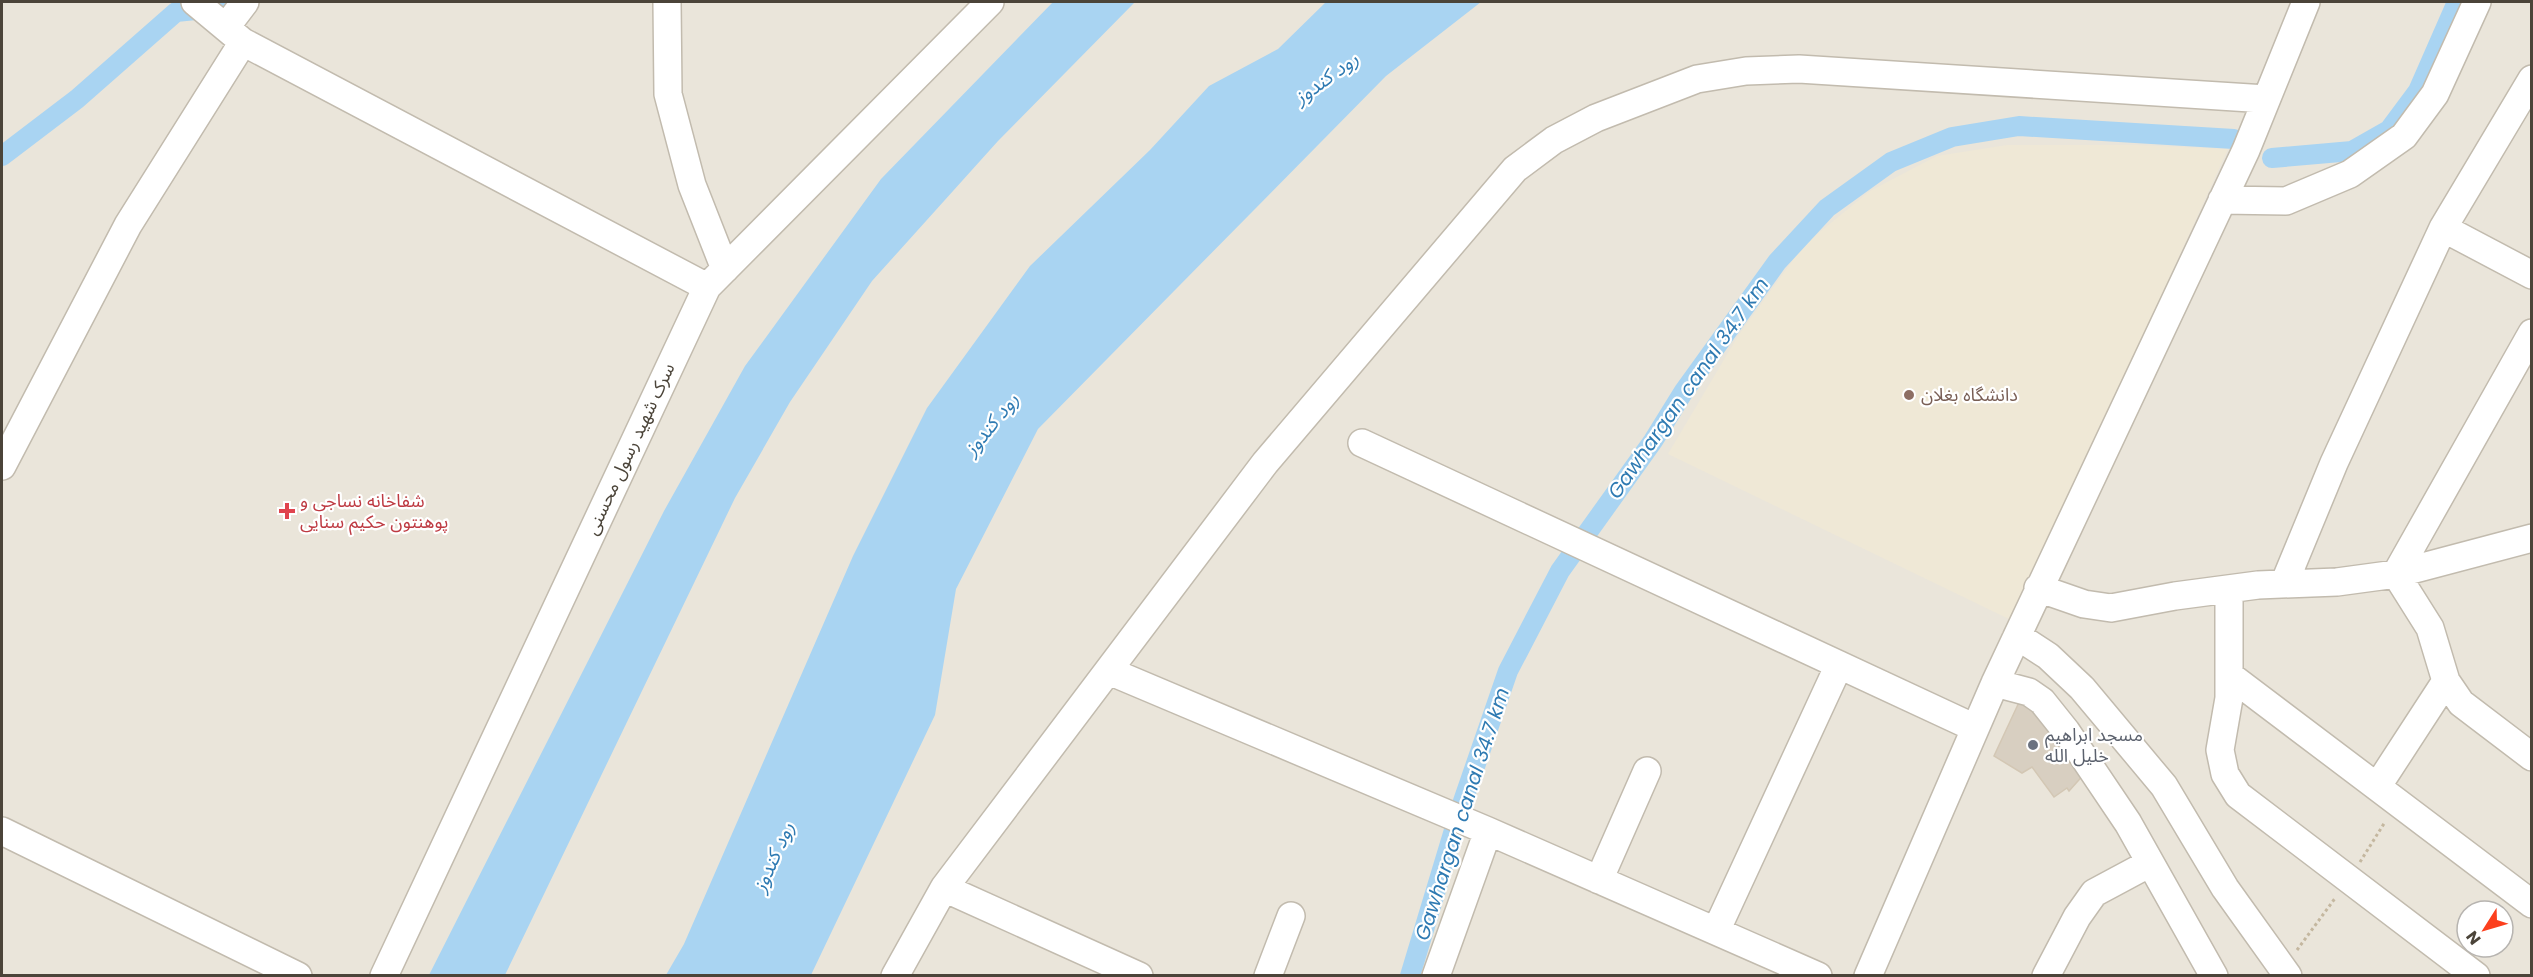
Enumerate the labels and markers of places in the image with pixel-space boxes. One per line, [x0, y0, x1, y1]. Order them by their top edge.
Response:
place label: دانشگاه بغلان [1921, 382, 2018, 407]
marker: دانشگاه بغلان [1902, 388, 1916, 402]
place label: شفاخانه نساجی و پوهنتون حکیم سنایی [300, 488, 448, 535]
marker: شفاخانه نساجی و پوهنتون حکیم سنایی [278, 502, 296, 520]
place label: مسجد ابراهیم خلیل الله [2045, 722, 2143, 768]
marker: مسجد ابراهیم خلیل الله [2026, 738, 2040, 752]

